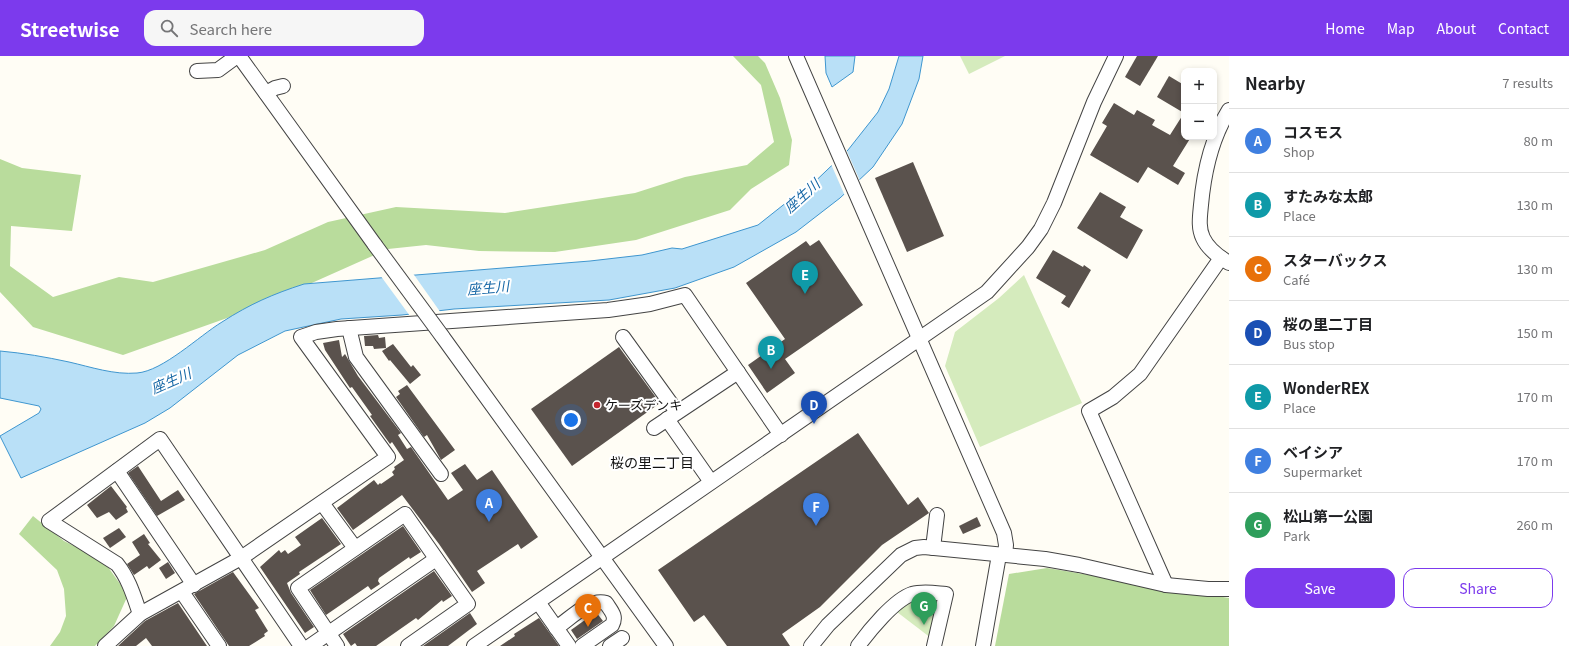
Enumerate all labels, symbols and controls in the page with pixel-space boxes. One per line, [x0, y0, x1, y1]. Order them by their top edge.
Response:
search box [144, 10, 424, 46]
text: Streetwise [20, 15, 120, 42]
icon: search [158, 17, 180, 39]
text: Search here [190, 18, 272, 39]
text: Home [1325, 18, 1365, 38]
text: Map [1387, 18, 1415, 38]
text: About [1437, 18, 1476, 38]
text: Contact [1498, 18, 1549, 38]
map controls [1181, 68, 1217, 140]
button: + [1181, 68, 1217, 104]
text: Nearby [1245, 70, 1305, 95]
text: 7 results [1502, 73, 1553, 92]
button: − [1181, 104, 1217, 140]
text: コスモス [1283, 121, 1343, 142]
text: A [1254, 131, 1262, 150]
text: 80 m [1524, 131, 1553, 150]
text: Shop [1283, 142, 1315, 161]
water label: 座生川 [779, 172, 825, 217]
text: すたみな太郎 [1283, 185, 1373, 206]
text: B [1254, 195, 1262, 214]
text: 130 m [1516, 195, 1553, 214]
text: Place [1283, 206, 1316, 225]
text: スターバックス [1283, 249, 1387, 270]
text: C [1254, 259, 1262, 278]
text: 130 m [1516, 259, 1553, 278]
pin: E [792, 261, 818, 294]
text: Café [1283, 270, 1310, 289]
water label: 座生川 [466, 275, 512, 299]
text: 桜の里二丁目 [1283, 313, 1373, 334]
text: D [1253, 323, 1263, 342]
text: 150 m [1516, 323, 1553, 342]
text: Bus stop [1283, 334, 1335, 353]
pin: B [758, 336, 784, 369]
water label: 座生川 [147, 362, 196, 398]
text: WonderREX [1283, 377, 1370, 398]
text: E [1254, 387, 1262, 406]
text: 170 m [1516, 387, 1553, 406]
pin: D [801, 391, 827, 424]
place label: ケーズデンキ [605, 395, 682, 414]
text: Place [1283, 398, 1316, 417]
marker: ケーズデンキ [592, 400, 602, 410]
your location [561, 410, 581, 430]
text: ベイシア [1283, 441, 1343, 462]
text: F [1254, 451, 1262, 470]
text: 170 m [1516, 451, 1553, 470]
district label: 桜の里二丁目 [610, 452, 694, 472]
text: Supermarket [1283, 462, 1362, 481]
pin: A [476, 489, 502, 522]
pin: F [803, 493, 829, 526]
text: 松山第一公園 [1283, 505, 1373, 526]
text: G [1253, 515, 1263, 534]
text: 260 m [1516, 515, 1553, 534]
text: Park [1283, 526, 1310, 545]
button: Save [1245, 568, 1395, 608]
button: Share [1403, 568, 1553, 608]
pin: G [911, 592, 937, 625]
pin: C [575, 594, 601, 627]

